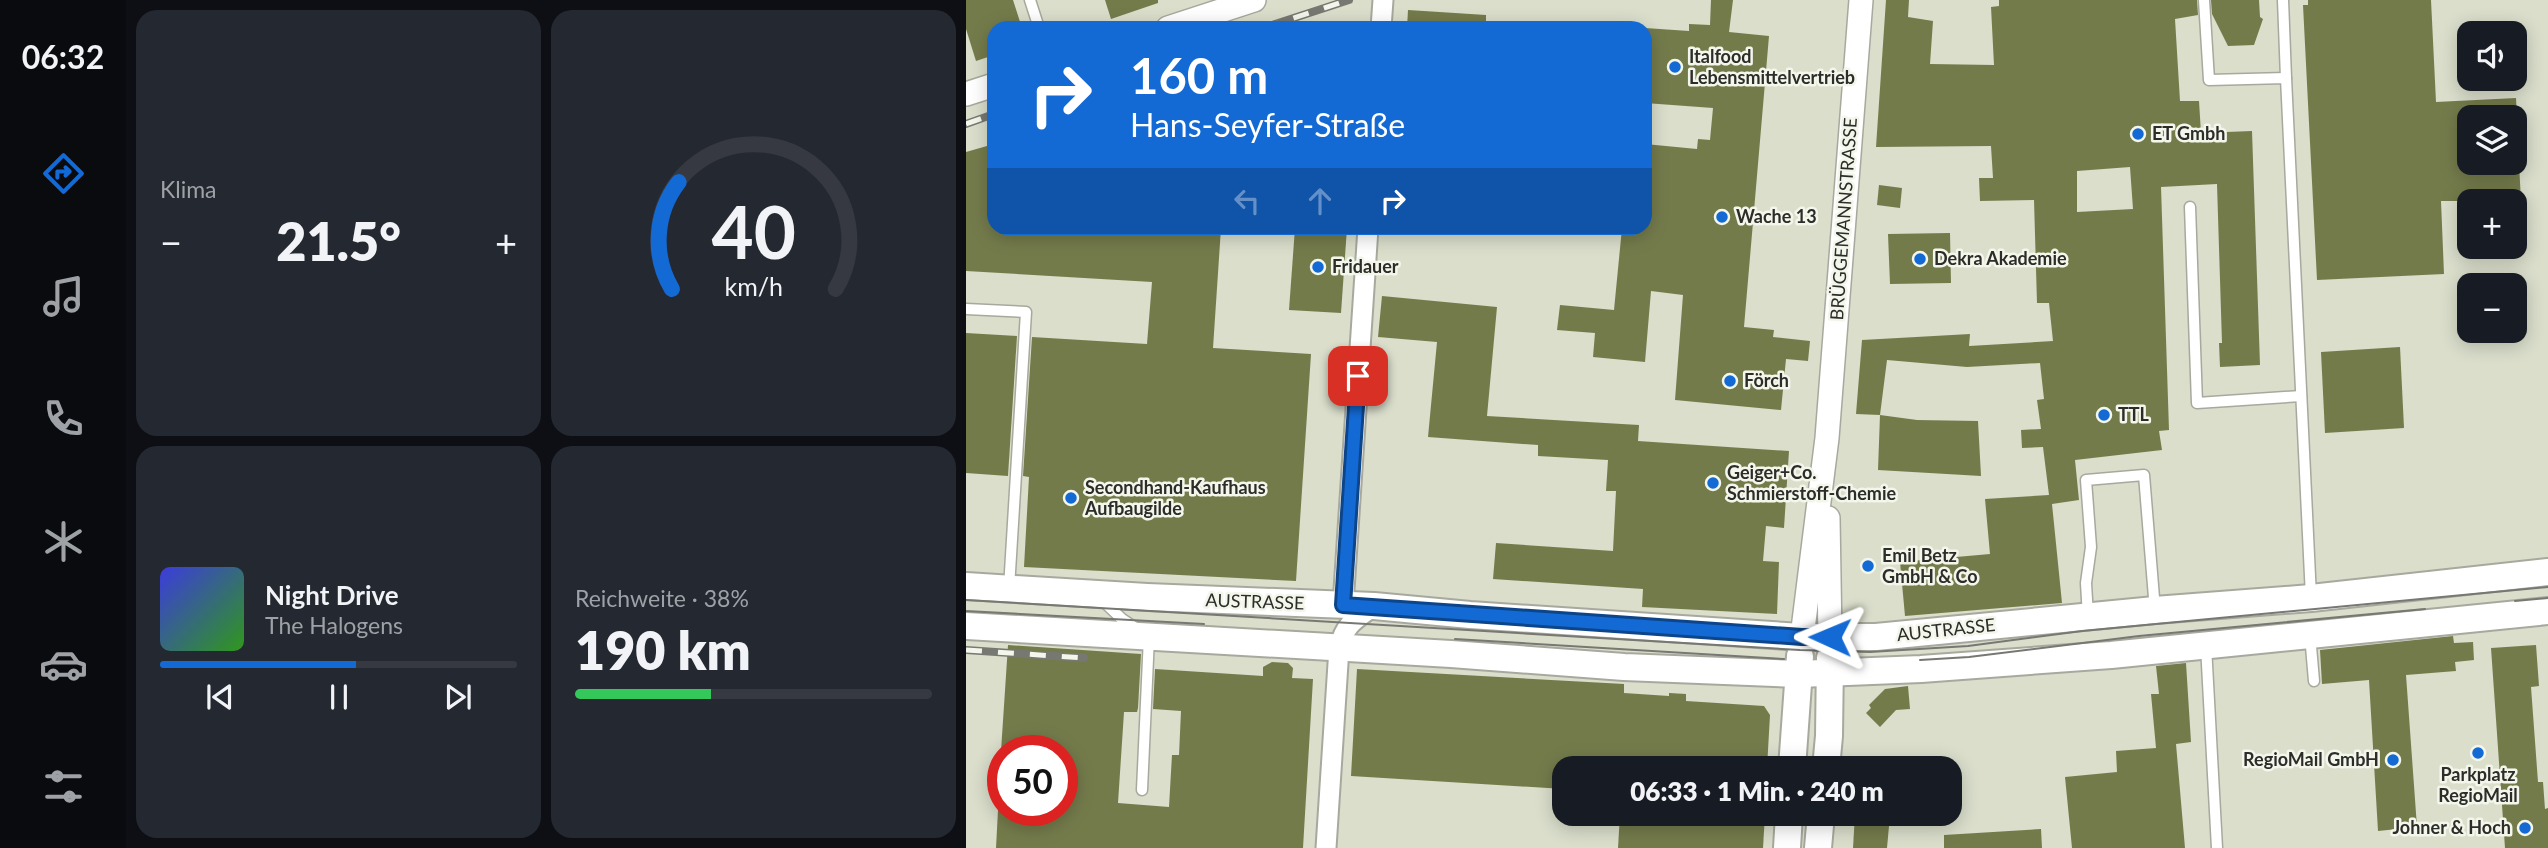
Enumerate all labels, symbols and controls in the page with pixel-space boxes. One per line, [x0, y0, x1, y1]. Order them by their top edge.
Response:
map controls [2457, 21, 2527, 343]
button: sound [2457, 21, 2527, 91]
text: 06:32 [22, 37, 104, 76]
place label: Italfood Lebensmittelvertrieb [1689, 45, 1855, 88]
text: 160 m [1130, 46, 1268, 104]
icon: right [1015, 49, 1106, 140]
marker: Italfood Lebensmittelvertrieb [1667, 59, 1683, 75]
text: Hans-Seyfer-Straße [1130, 105, 1405, 144]
button: layers [2457, 105, 2527, 175]
street label: BRÜGGEMANNSTRASSE [1825, 117, 1861, 321]
place label: ET Gmbh [2152, 122, 2225, 144]
marker: ET Gmbh [2130, 126, 2146, 142]
icon: directions [39, 149, 88, 198]
text: Klima [160, 175, 217, 203]
icon: left [1228, 182, 1266, 220]
icon: ahead [1301, 182, 1339, 220]
icon: right [1374, 182, 1412, 220]
text: 40 [711, 187, 796, 275]
button: + [2457, 189, 2527, 259]
place label: Wache 13 [1736, 205, 1817, 227]
marker: Wache 13 [1714, 209, 1730, 225]
text: 21.5° [276, 210, 401, 272]
text: − [160, 219, 182, 265]
text: + [495, 219, 517, 265]
place label: Dekra Akademie [1934, 247, 2067, 269]
marker: Dekra Akademie [1912, 251, 1928, 267]
place label: Fridauer [1332, 255, 1399, 277]
marker: Fridauer [1310, 259, 1326, 275]
text: km/h [724, 271, 783, 301]
icon: music [39, 272, 88, 321]
button: − [2457, 273, 2527, 343]
pin [1328, 346, 1388, 406]
icon: arrive [1339, 357, 1377, 395]
place label: Förch [1744, 369, 1789, 391]
marker: Förch [1722, 373, 1738, 389]
icon: phone [39, 394, 88, 443]
place label: TTL [2118, 403, 2150, 425]
marker: TTL [2096, 407, 2112, 423]
place label: Geiger+Co. Schmierstoff-Chemie [1727, 461, 1896, 504]
marker: Geiger+Co. Schmierstoff-Chemie [1705, 475, 1721, 491]
place label: Secondhand-Kaufhaus Aufbaugilde [1084, 476, 1266, 519]
marker: Secondhand-Kaufhaus Aufbaugilde [1063, 490, 1079, 506]
icon: climate [39, 517, 88, 566]
place label: Emil Betz GmbH & Co [1882, 544, 1978, 587]
marker: Emil Betz GmbH & Co [1860, 558, 1876, 574]
text: Night Drive [265, 579, 399, 611]
text: Reichweite · 38% [575, 584, 749, 612]
street label: AUSTRASSE [1205, 588, 1305, 614]
position arrow [1793, 600, 1867, 674]
text: The Halogens [265, 611, 403, 639]
street label: AUSTRASSE [1896, 613, 1996, 645]
text: 190 km [575, 619, 751, 681]
icon: car [39, 640, 88, 689]
icon: previous [201, 678, 239, 716]
icon: pause [320, 678, 358, 716]
icon: next [439, 678, 477, 716]
speed limit sign: 50 [987, 735, 1078, 826]
marker: Parkplatz RegioMail [2470, 745, 2486, 761]
place label: RegioMail GmbH [2243, 748, 2379, 770]
marker: RegioMail GmbH [2385, 752, 2401, 768]
icon: filters [39, 762, 88, 811]
place label: Parkplatz RegioMail [2438, 763, 2518, 806]
text: 06:33 · 1 Min. · 240 m [1630, 775, 1884, 807]
place label: Johner & Hoch [2392, 816, 2511, 838]
marker: Johner & Hoch [2517, 820, 2533, 836]

